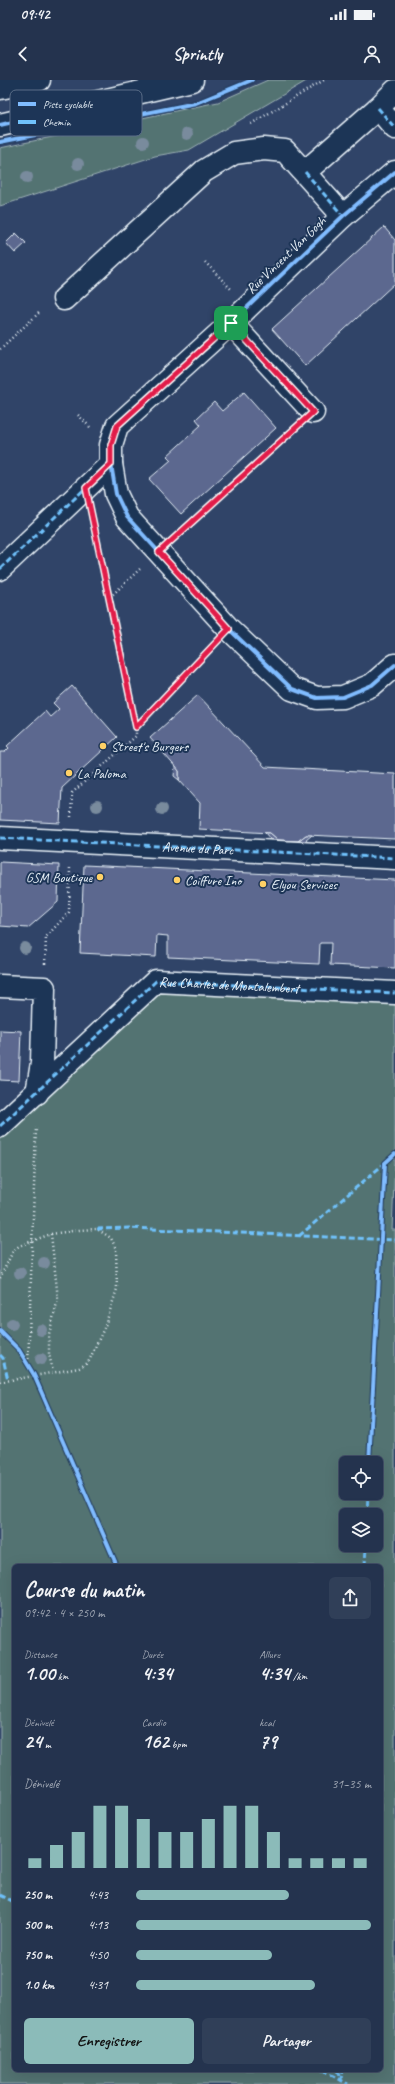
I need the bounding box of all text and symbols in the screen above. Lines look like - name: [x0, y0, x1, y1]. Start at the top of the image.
- text: 09:42: [20, 5, 50, 24]
- icon: back: [12, 43, 34, 65]
- text: Sprintly: [173, 43, 222, 65]
- icon: person: [361, 43, 383, 65]
- legend: [10, 90, 142, 136]
- text: Piste cyclable: [43, 97, 94, 111]
- text: Chemin: [43, 115, 72, 129]
- street label: Rue Vincent Van Gogh: [242, 212, 331, 297]
- pin: [214, 306, 248, 340]
- icon: arrive: [220, 312, 242, 334]
- place label: Street's Burgers: [111, 738, 189, 755]
- marker: Street's Burgers: [98, 741, 108, 751]
- place label: La Paloma: [77, 765, 127, 782]
- marker: La Paloma: [64, 768, 74, 778]
- street label: Avenue du Parc: [162, 838, 235, 858]
- place label: GSM Boutique: [26, 869, 93, 886]
- marker: GSM Boutique: [95, 872, 105, 882]
- place label: Coiffure Ino: [185, 872, 243, 889]
- marker: Coiffure Ino: [172, 875, 182, 885]
- place label: Elyou Services: [271, 876, 338, 893]
- marker: Elyou Services: [258, 879, 268, 889]
- street label: Rue Charles de Montalembert: [159, 973, 302, 997]
- map controls: [339, 1456, 383, 1552]
- button: locate: [339, 1456, 383, 1500]
- button: layers: [339, 1508, 383, 1552]
- text: Course du matin: [24, 1576, 144, 1604]
- button: share: [329, 1577, 371, 1619]
- text: 09:42 · 4 × 250 m: [24, 1605, 105, 1621]
- text: Distance: [24, 1647, 57, 1661]
- text: Durée: [142, 1647, 163, 1661]
- text: Allure: [259, 1647, 280, 1661]
- text: 1.00: [24, 1661, 55, 1686]
- text: 4:34: [142, 1661, 173, 1686]
- text: 4:34: [259, 1661, 290, 1686]
- text: km: [55, 1669, 68, 1683]
- text: /km: [290, 1669, 307, 1683]
- text: Dénivelé: [24, 1715, 54, 1729]
- text: Cardio: [142, 1715, 166, 1729]
- text: kcal: [259, 1715, 274, 1729]
- text: 24: [24, 1729, 42, 1754]
- text: 162: [142, 1729, 169, 1754]
- text: 79: [259, 1729, 277, 1754]
- text: m: [42, 1737, 51, 1751]
- text: bpm: [169, 1737, 187, 1751]
- text: Dénivelé: [24, 1776, 59, 1792]
- text: 31–35 m: [331, 1776, 371, 1792]
- text: 250 m: [24, 1887, 52, 1903]
- text: 4:43: [88, 1887, 108, 1903]
- text: 500 m: [24, 1917, 52, 1933]
- text: 4:13: [88, 1917, 108, 1933]
- text: 750 m: [24, 1947, 52, 1963]
- text: 4:50: [88, 1947, 108, 1963]
- text: 1.0 km: [24, 1977, 54, 1993]
- text: 4:31: [88, 1977, 108, 1993]
- button: Enregistrer: [24, 2018, 194, 2064]
- button: Partager: [202, 2018, 371, 2064]

